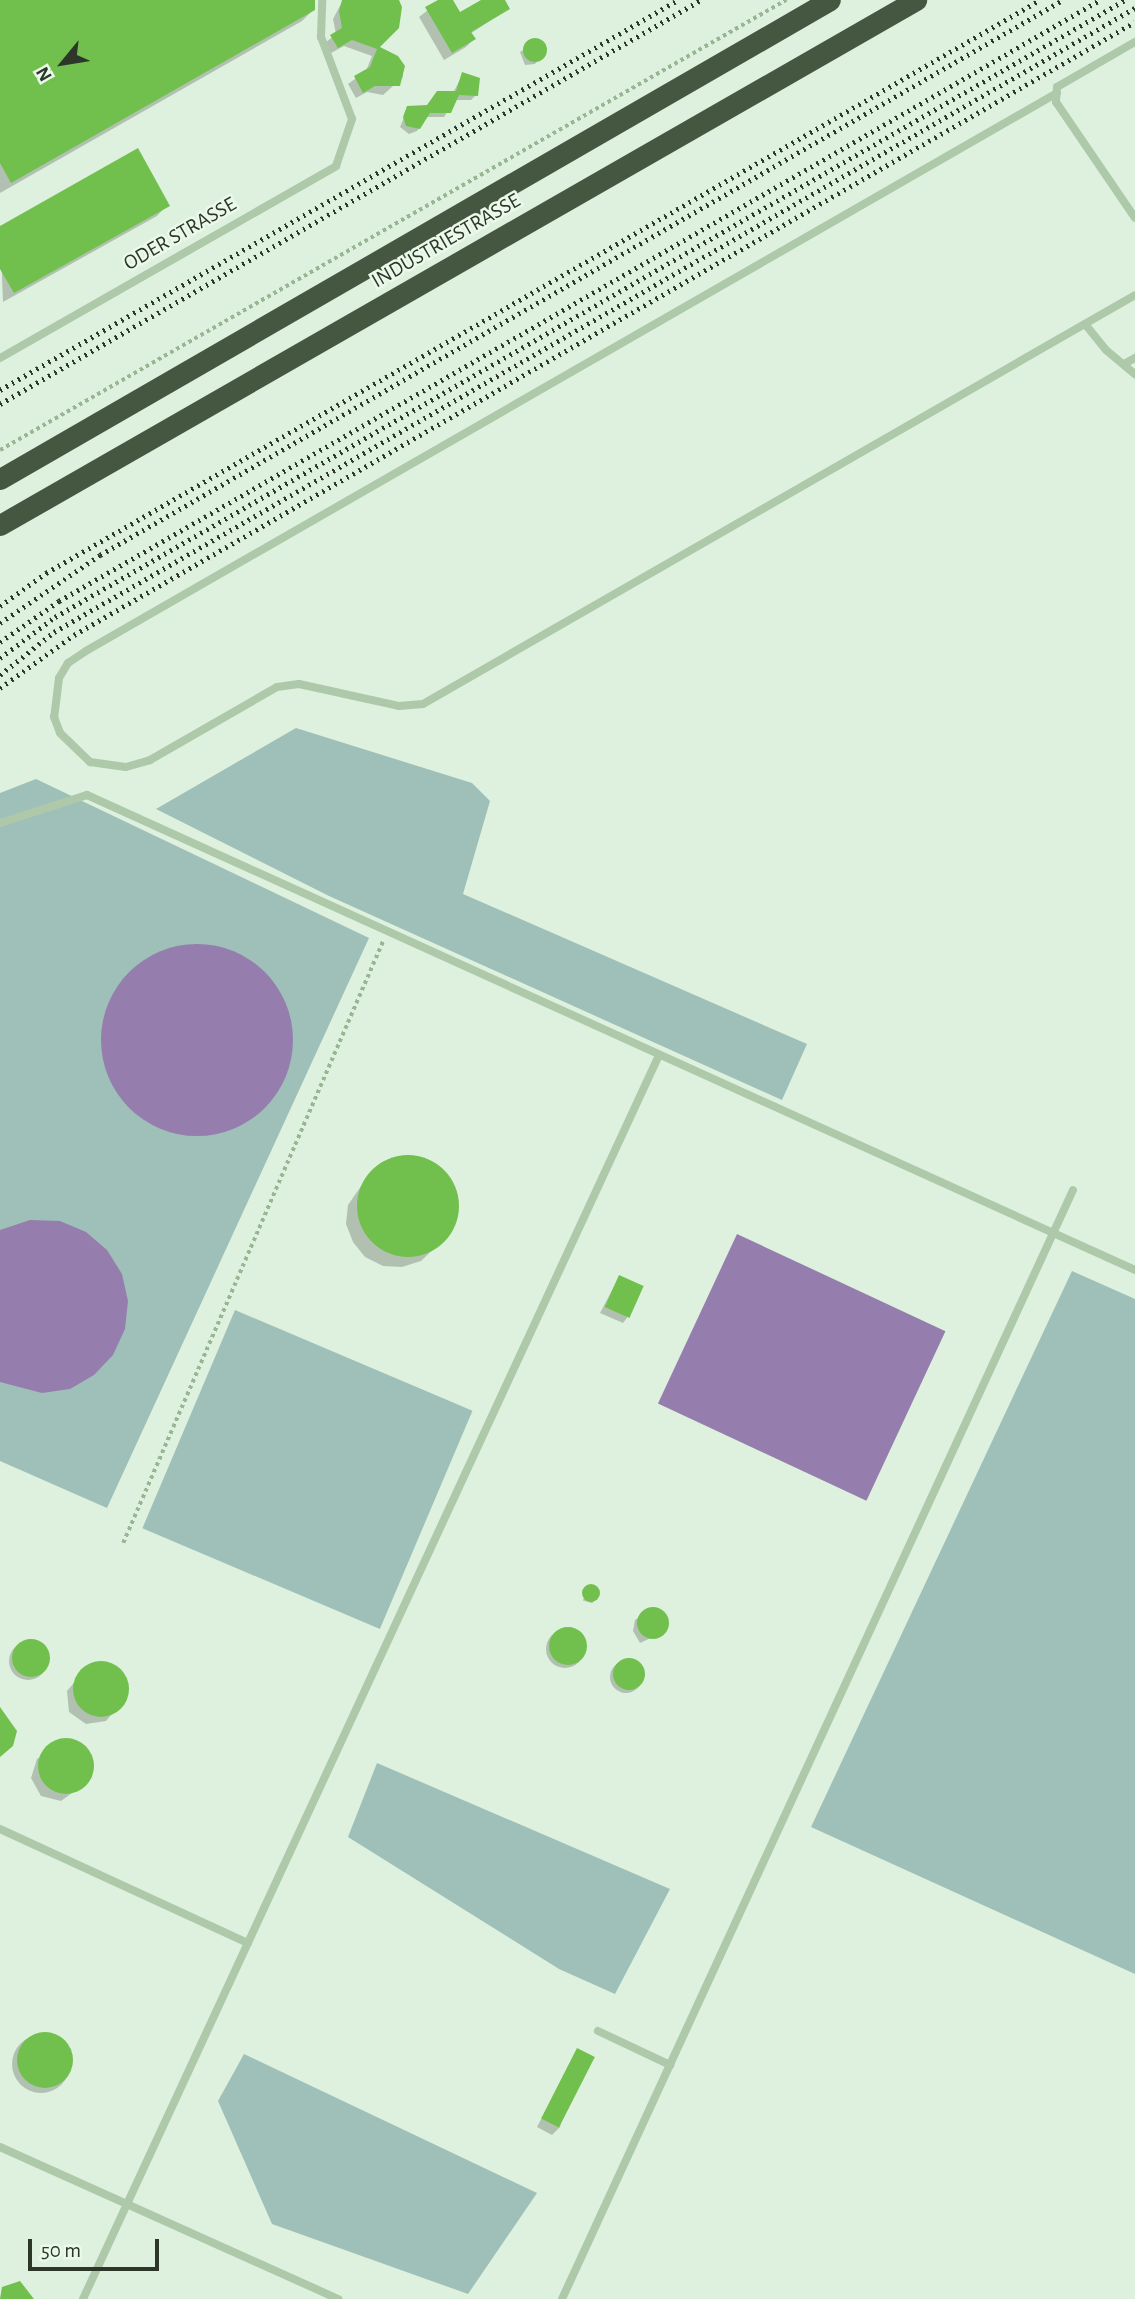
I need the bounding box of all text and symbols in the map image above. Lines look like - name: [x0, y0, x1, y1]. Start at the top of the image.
- north arrow: [28, 28, 98, 98]
- text: N: [33, 63, 56, 84]
- street label: INDUSTRIESTRASSE: [367, 188, 525, 294]
- street label: ODER STRASSE: [119, 192, 241, 276]
- scale bar: [32, 2226, 163, 2270]
- text: 50 m: [41, 2240, 81, 2261]

